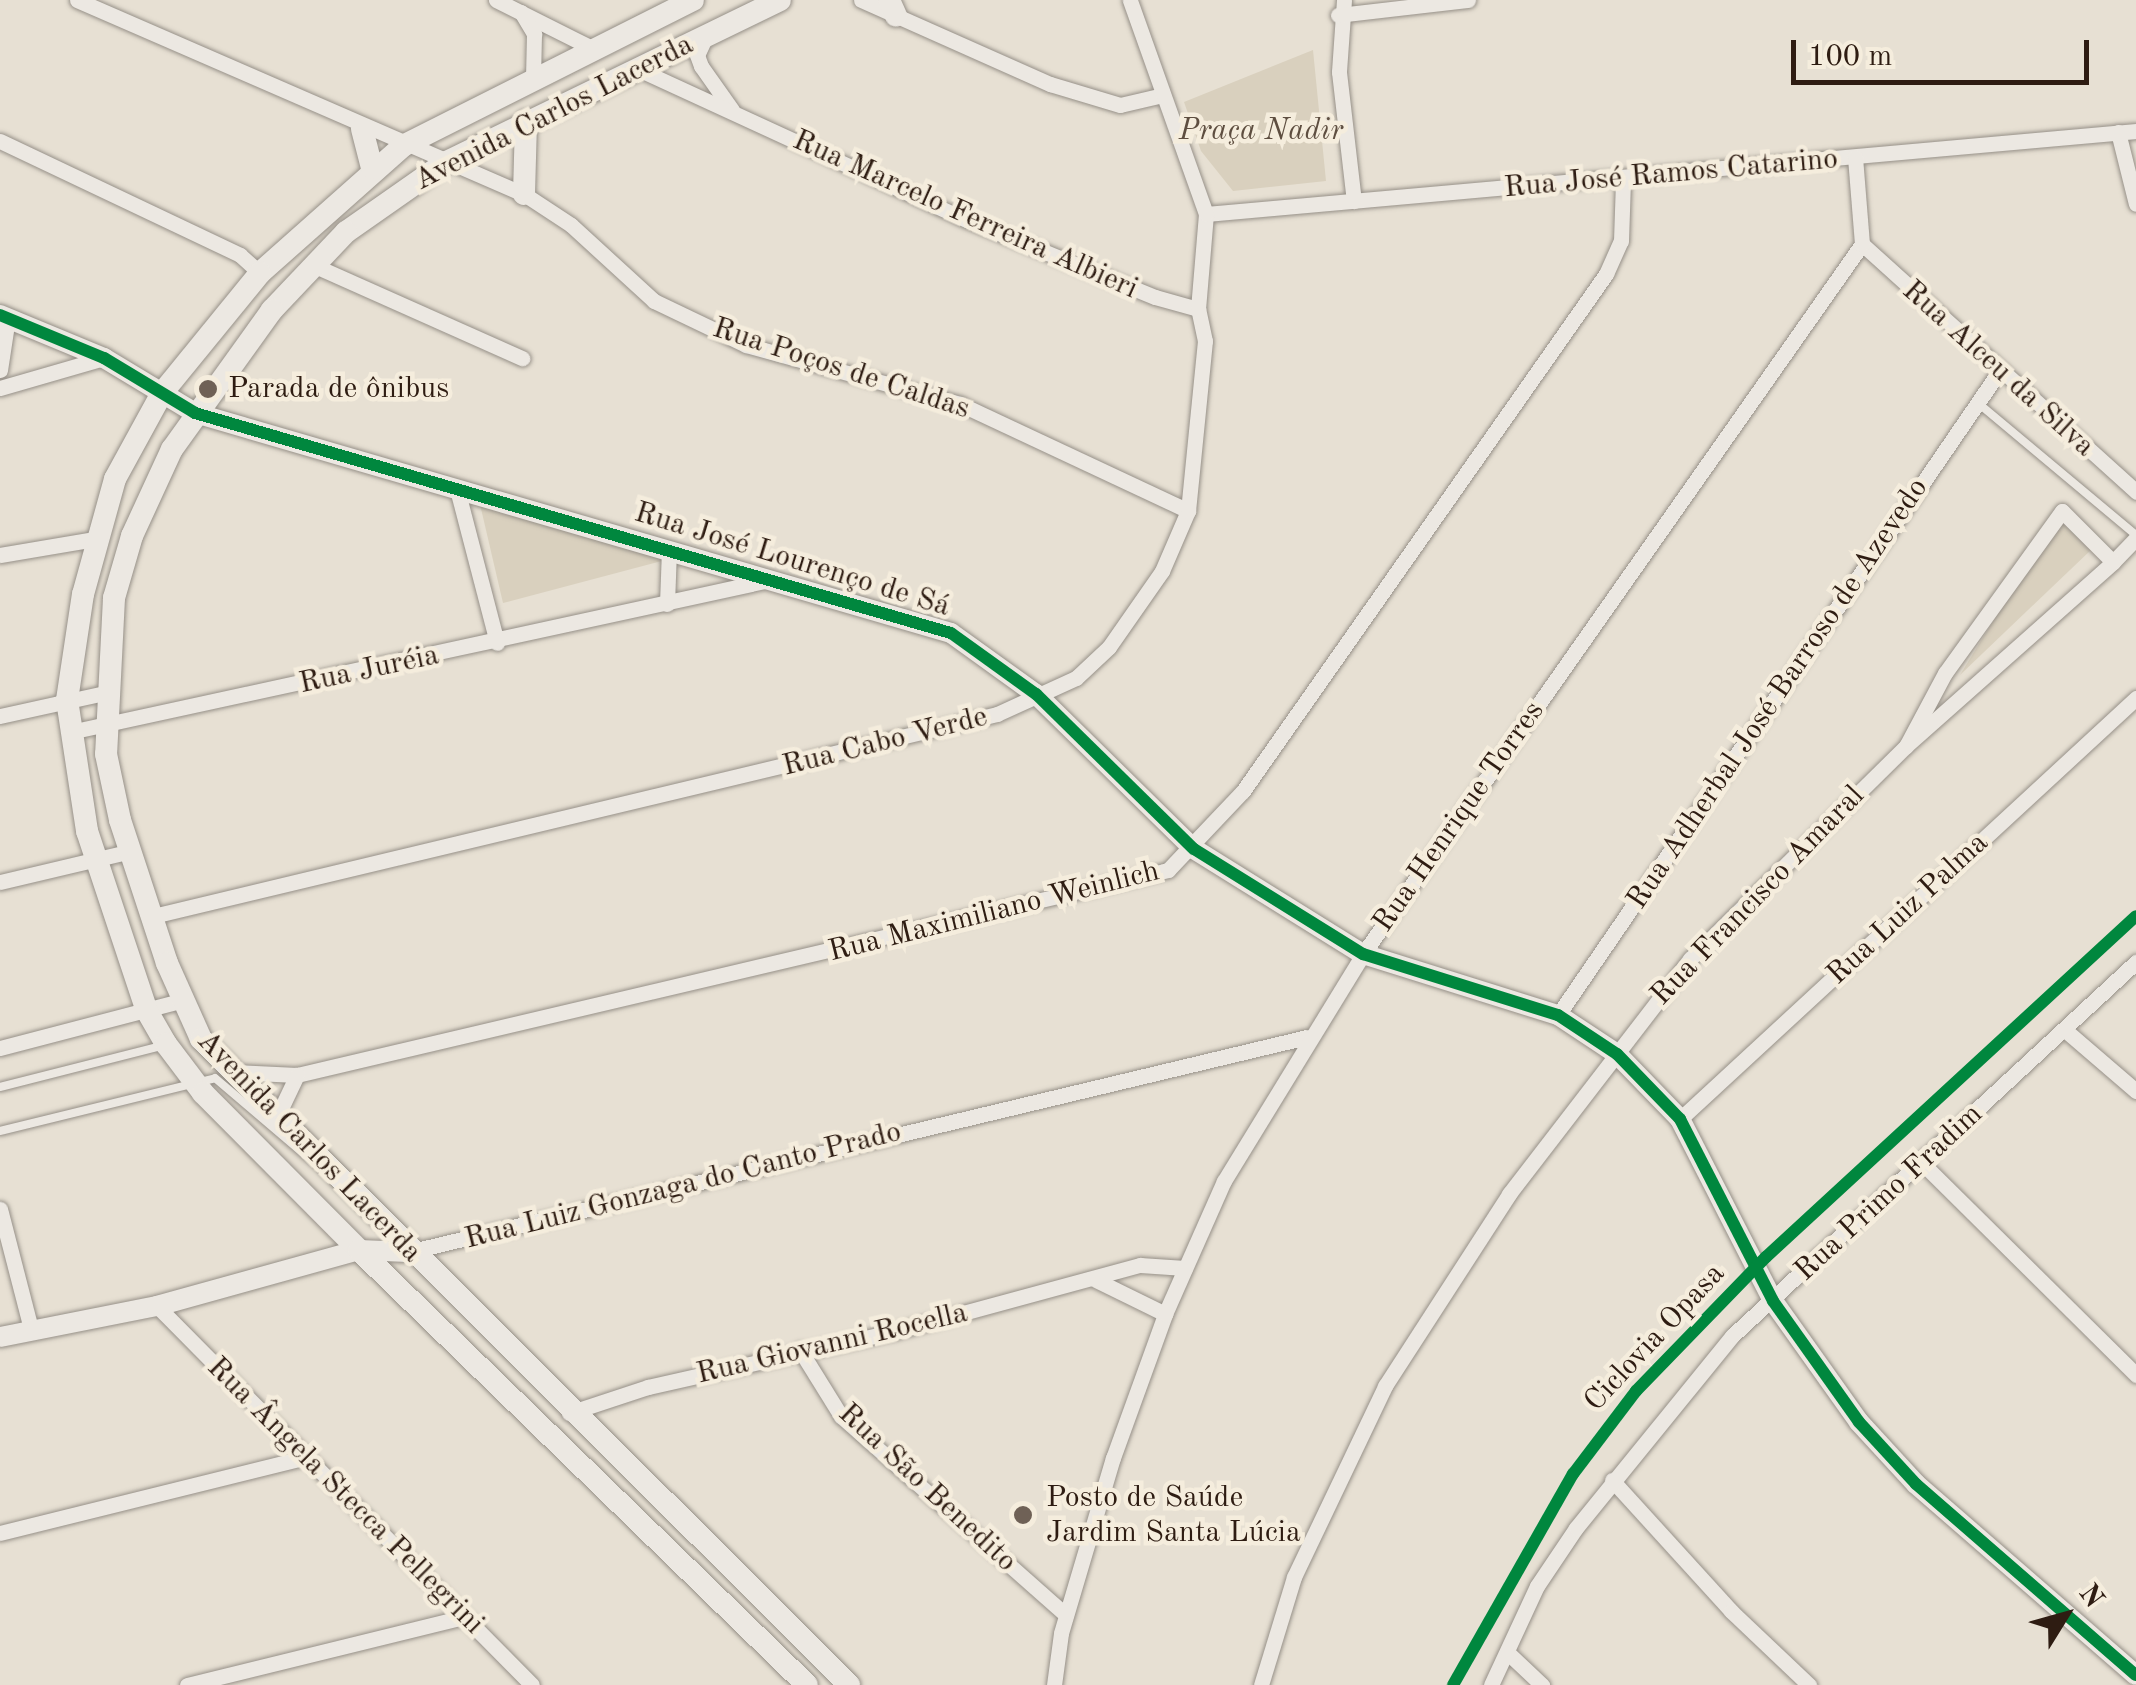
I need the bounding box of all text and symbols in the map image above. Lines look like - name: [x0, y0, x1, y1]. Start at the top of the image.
- scale bar: [1796, 20, 2094, 82]
- street label: Avenida Carlos Lacerda: [408, 27, 700, 199]
- text: 100 m: [1808, 42, 1892, 72]
- park label: Praça Nadir: [1179, 113, 1343, 149]
- street label: Rua Marcelo Ferreira Albieri: [787, 123, 1143, 307]
- street label: Rua José Ramos Catarino: [1502, 141, 1840, 207]
- street label: Rua Alceu da Silva: [1894, 273, 2102, 465]
- street label: Rua Poços de Caldas: [708, 310, 974, 428]
- place label: Parada de ônibus: [228, 371, 449, 407]
- marker: Parada de ônibus: [197, 378, 219, 400]
- street label: Rua Adherbal José Barroso de Azevedo: [1620, 471, 1936, 917]
- street label: Rua José Lourenço de Sá: [630, 495, 954, 625]
- street label: Rua Juréia: [296, 638, 442, 702]
- street label: Rua Henrique Torres: [1366, 695, 1552, 939]
- street label: Rua Cabo Verde: [779, 699, 991, 785]
- street label: Rua Francisco Amaral: [1644, 779, 1872, 1013]
- street label: Rua Luiz Palma: [1820, 825, 1996, 993]
- street label: Rua Maximiliano Weinlich: [825, 853, 1163, 971]
- street label: Avenida Carlos Lacerda: [189, 1023, 429, 1271]
- street label: Rua Primo Fradim: [1788, 1097, 1990, 1289]
- street label: Rua Luiz Gonzaga do Canto Prado: [461, 1114, 905, 1258]
- street label: Ciclovia Opasa: [1577, 1256, 1733, 1420]
- street label: Rua Giovanni Rocella: [693, 1295, 971, 1393]
- street label: Rua Ângela Stecca Pellegrini: [199, 1350, 491, 1642]
- street label: Rua São Benedito: [830, 1396, 1024, 1580]
- place label: Posto de Saúde Jardim Santa Lúcia: [1046, 1480, 1301, 1550]
- marker: Posto de Saúde Jardim Santa Lúcia: [1010, 1502, 1036, 1528]
- north arrow: [2016, 1565, 2116, 1665]
- text: N: [2072, 1580, 2108, 1614]

